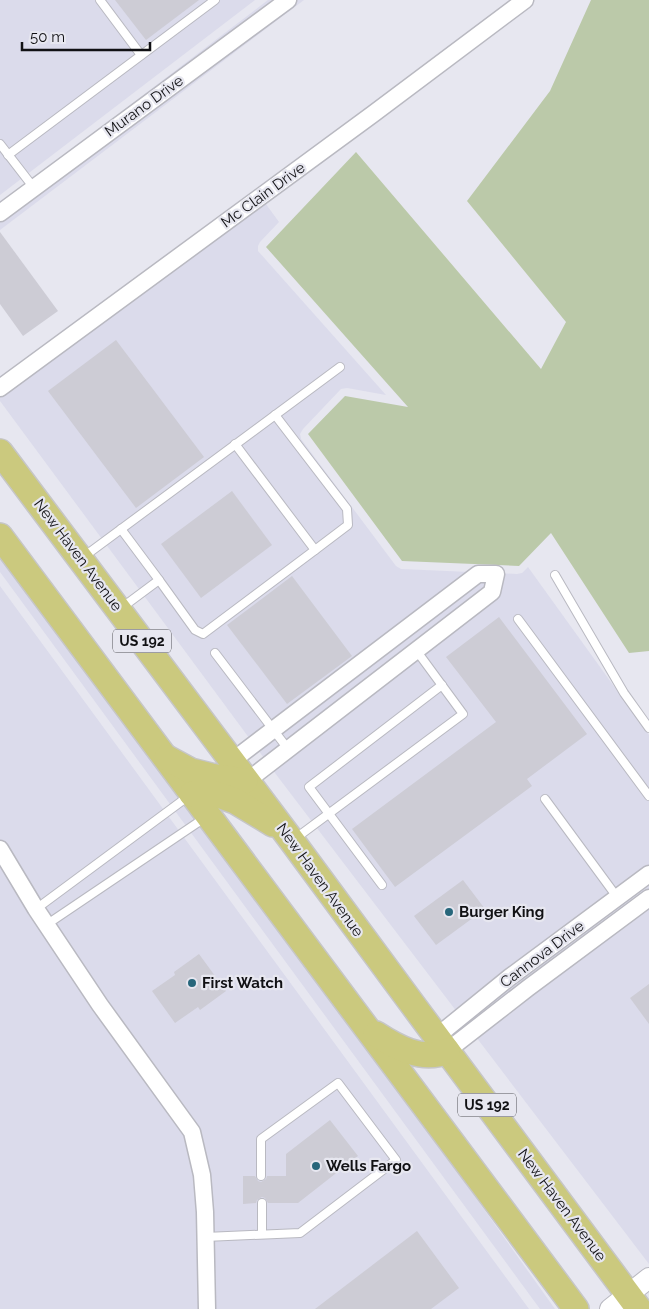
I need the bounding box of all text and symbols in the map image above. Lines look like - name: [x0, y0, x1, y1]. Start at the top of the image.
- scale bar: [22, 20, 150, 52]
- text: 50 m: [30, 28, 65, 46]
- street label: Murano Drive: [101, 71, 187, 141]
- street label: Mc Clain Drive: [218, 158, 309, 231]
- street label: New Haven Avenue: [30, 495, 126, 615]
- road number: US 192: [113, 630, 171, 652]
- street label: New Haven Avenue: [273, 820, 367, 940]
- place label: Burger King: [459, 903, 544, 921]
- marker: Burger King: [443, 906, 455, 918]
- street label: Cannova Drive: [497, 917, 588, 991]
- place label: First Watch: [202, 974, 283, 992]
- marker: First Watch: [186, 977, 198, 989]
- road number: US 192: [458, 1094, 516, 1116]
- street label: New Haven Avenue: [514, 1145, 610, 1265]
- place label: Wells Fargo: [326, 1157, 411, 1175]
- marker: Wells Fargo: [310, 1160, 322, 1172]

